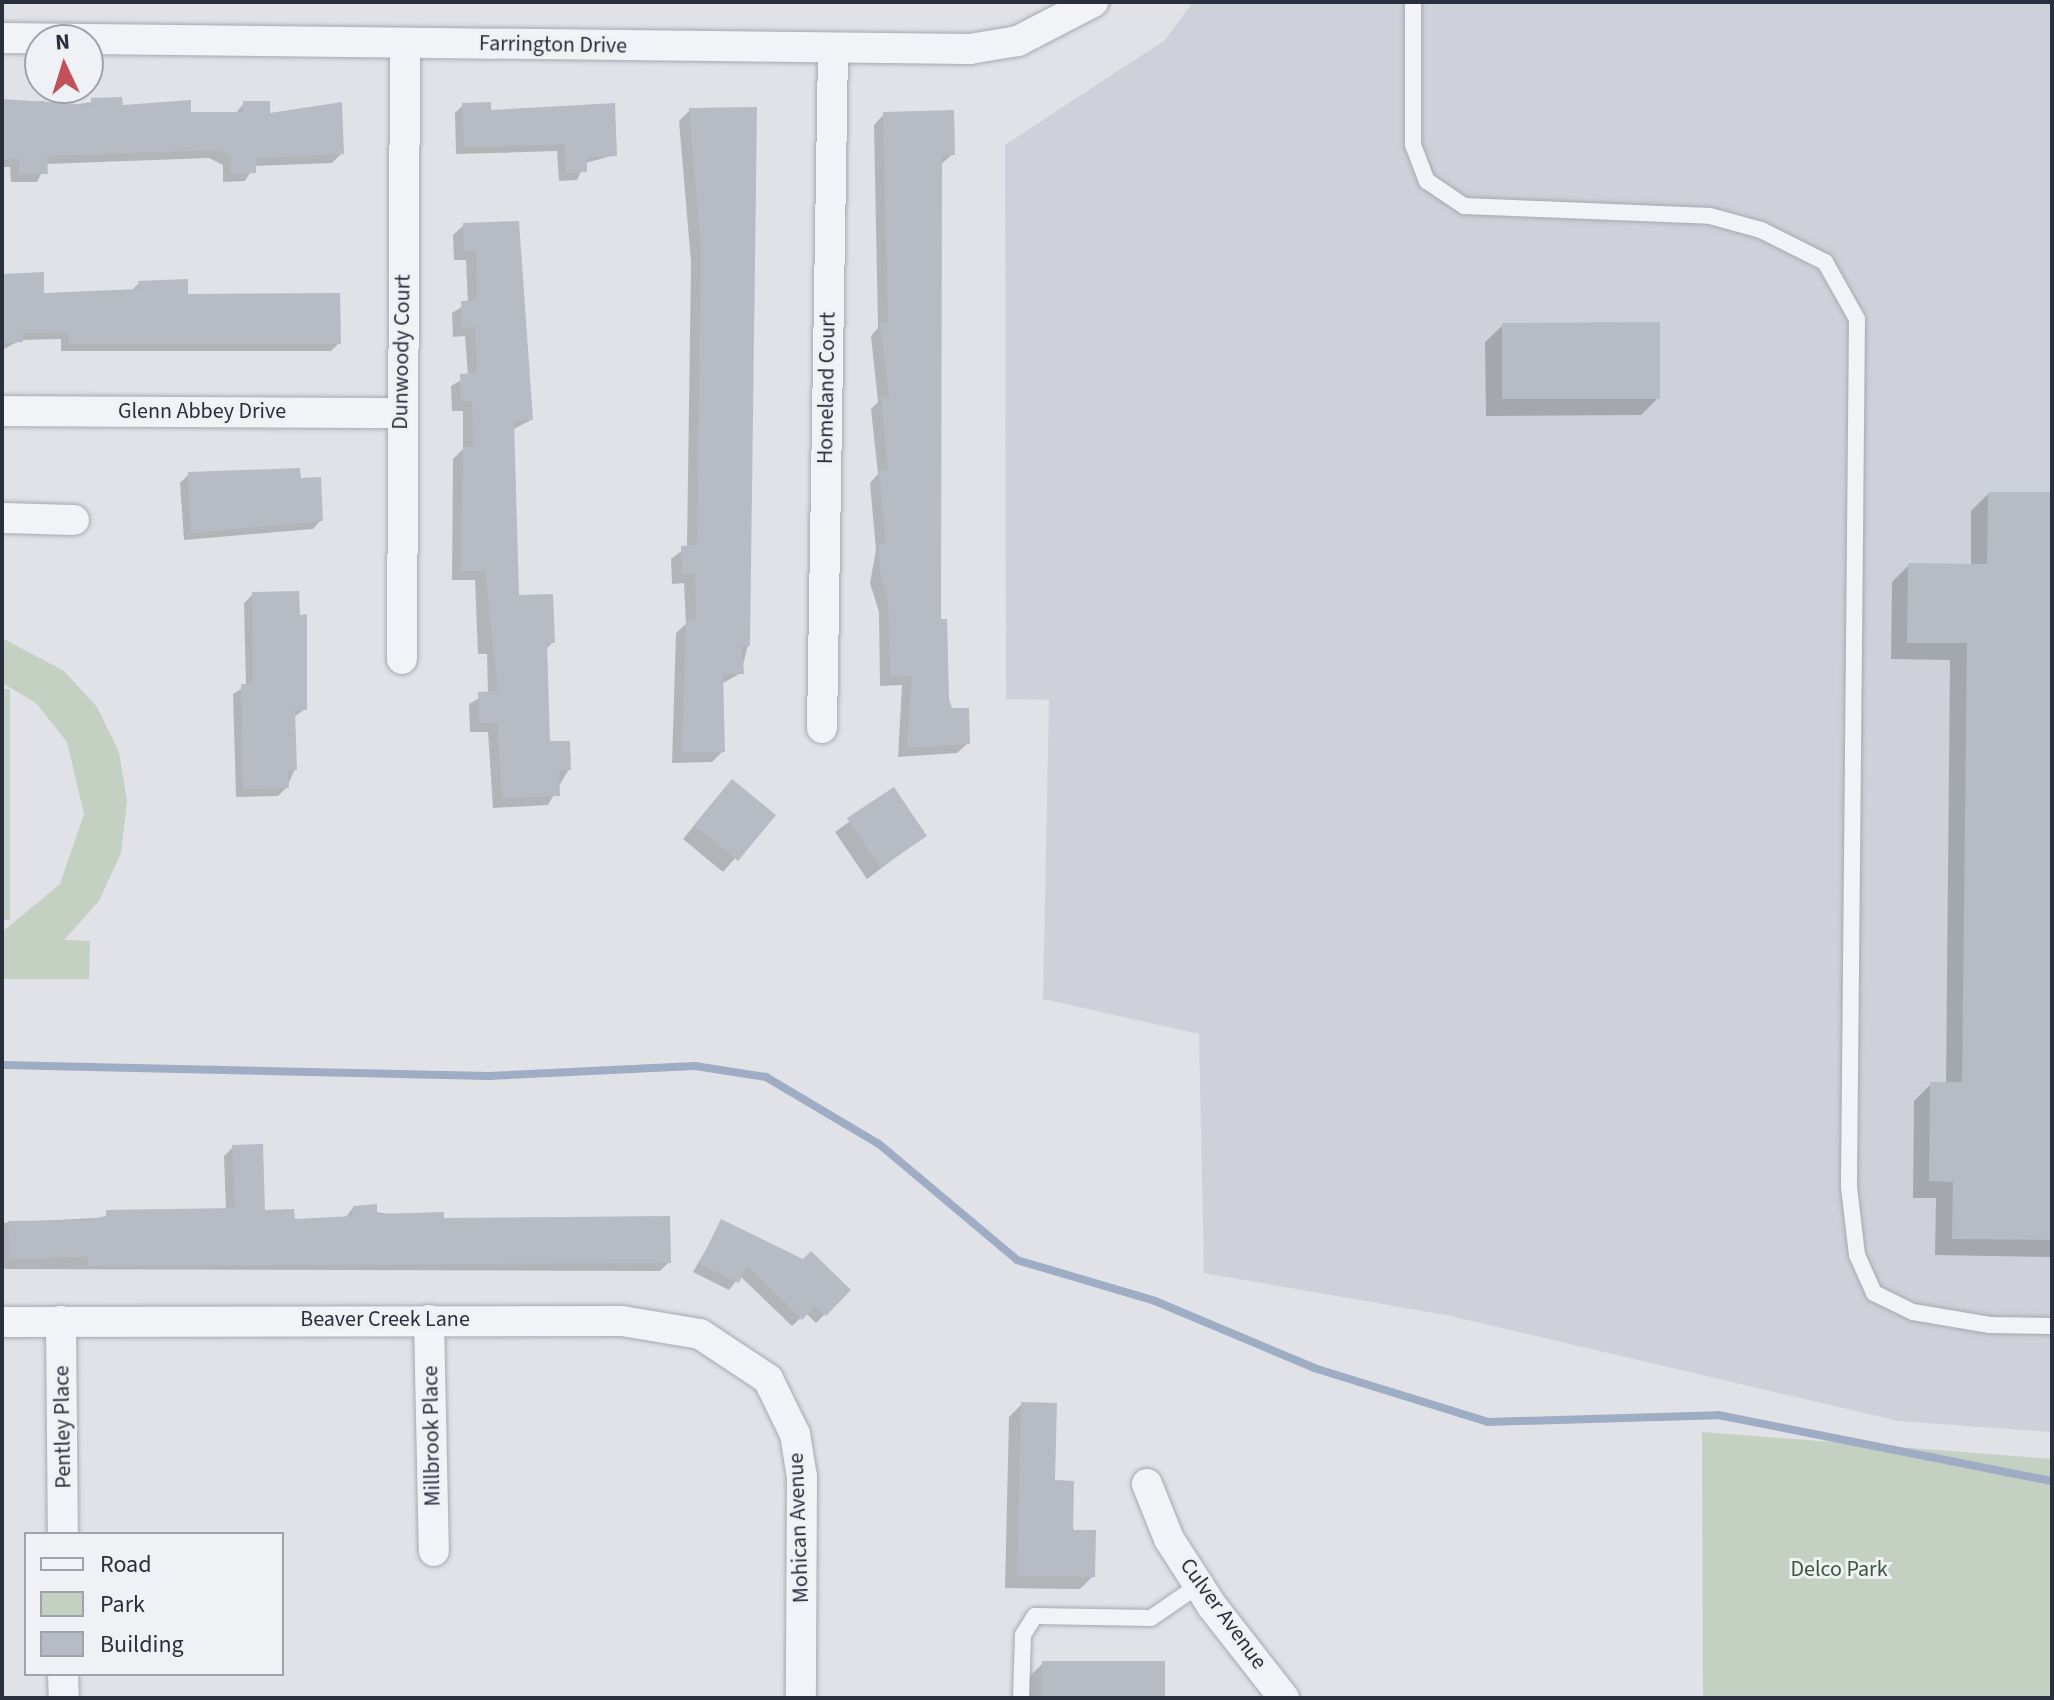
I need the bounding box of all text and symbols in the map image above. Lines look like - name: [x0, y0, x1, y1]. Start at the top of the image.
- north arrow: [24, 24, 104, 104]
- text: N: [54, 26, 71, 59]
- street label: Farrington Drive: [479, 31, 627, 59]
- street label: Dunwoody Court: [387, 274, 417, 430]
- street label: Homeland Court: [812, 312, 842, 464]
- street label: Glenn Abbey Drive: [118, 399, 286, 425]
- street label: Beaver Creek Lane: [300, 1307, 470, 1333]
- street label: Pentley Place: [49, 1365, 77, 1489]
- street label: Millbrook Place: [418, 1365, 446, 1507]
- street label: Mohican Avenue: [783, 1452, 815, 1604]
- legend: [24, 1532, 284, 1676]
- text: Road: [100, 1547, 152, 1582]
- street label: Culver Avenue: [1174, 1553, 1272, 1675]
- park label: Delco Park: [1790, 1557, 1888, 1583]
- text: Park: [100, 1587, 145, 1622]
- text: Building: [100, 1627, 184, 1662]

